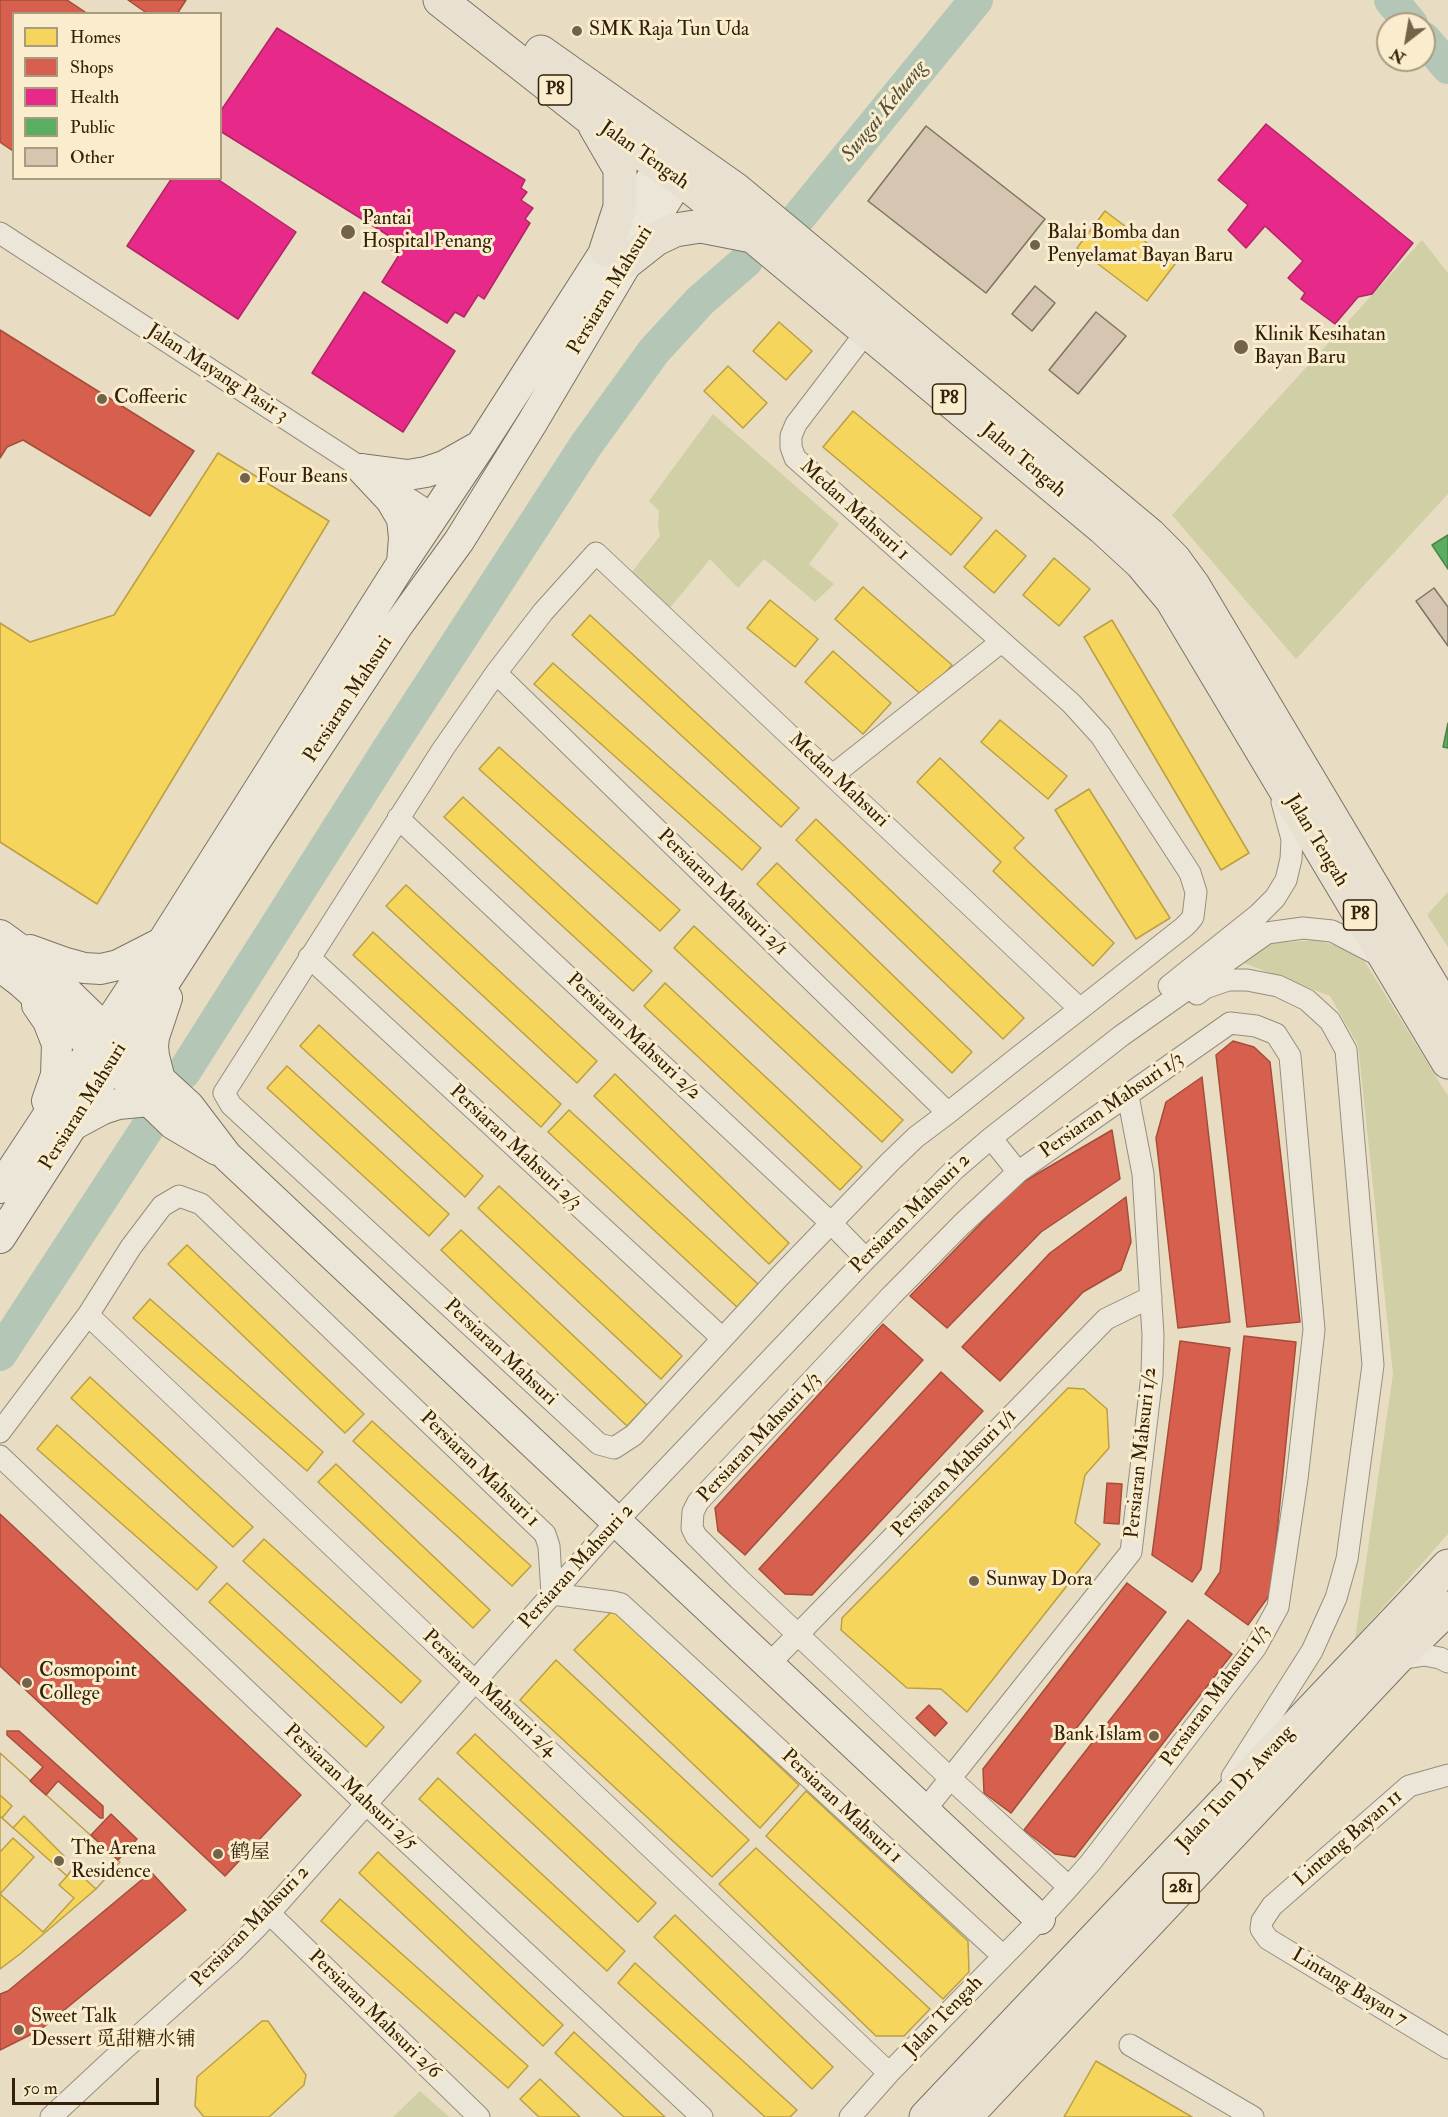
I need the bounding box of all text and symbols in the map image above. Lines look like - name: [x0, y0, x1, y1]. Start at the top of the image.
- legend: [12, 12, 222, 180]
- north arrow: [1376, 12, 1436, 72]
- place label: SMK Raja Tun Uda: [589, 19, 749, 43]
- marker: SMK Raja Tun Uda: [570, 24, 584, 38]
- text: Homes: [70, 26, 121, 49]
- text: N: [1386, 43, 1409, 68]
- text: Shops: [70, 56, 113, 79]
- water label: Sungai Keluang: [837, 56, 933, 168]
- road number: P8: [538, 75, 572, 105]
- text: Health: [70, 86, 119, 109]
- text: Public: [70, 116, 115, 139]
- street label: Jalan Tengah: [595, 117, 693, 195]
- text: Other: [70, 146, 114, 169]
- place label: Pantai Hospital Penang: [362, 208, 492, 255]
- street label: Persiaran Mahsuri: [563, 222, 659, 360]
- place label: Balai Bomba dan Penyelamat Bayan Baru: [1047, 222, 1233, 269]
- marker: Pantai Hospital Penang: [339, 223, 357, 241]
- marker: Balai Bomba dan Penyelamat Bayan Baru: [1028, 238, 1042, 252]
- street label: Jalan Mayang Pasir 3: [142, 319, 292, 429]
- place label: Klinik Kesihatan Bayan Baru: [1254, 324, 1386, 371]
- marker: Klinik Kesihatan Bayan Baru: [1232, 338, 1250, 356]
- road number: P8: [932, 384, 966, 414]
- place label: Coffeeric: [114, 387, 187, 411]
- marker: Coffeeric: [95, 392, 109, 406]
- street label: Jalan Tengah: [976, 419, 1070, 503]
- street label: Medan Mahsuri 1: [794, 456, 914, 566]
- place label: Four Beans: [257, 466, 348, 490]
- marker: Four Beans: [238, 471, 252, 485]
- street label: Persiaran Mahsuri: [299, 632, 399, 768]
- street label: Medan Mahsuri: [783, 729, 893, 833]
- street label: Jalan Tengah: [1279, 791, 1353, 891]
- street label: Persiaran Mahsuri 2/1: [652, 825, 792, 961]
- road number: P8: [1344, 900, 1376, 930]
- street label: Persiaran Mahsuri 2/2: [561, 968, 705, 1106]
- street label: Persiaran Mahsuri: [35, 1039, 133, 1175]
- street label: Persiaran Mahsuri 1/3: [1036, 1047, 1188, 1165]
- street label: Persiaran Mahsuri 2/3: [444, 1080, 586, 1216]
- street label: Persiaran Mahsuri 2: [846, 1149, 976, 1279]
- street label: Persiaran Mahsuri: [439, 1295, 561, 1411]
- street label: Persiaran Mahsuri 1/2: [1121, 1366, 1163, 1540]
- street label: Persiaran Mahsuri 1/3: [693, 1368, 827, 1508]
- street label: Persiaran Mahsuri 1/1: [888, 1405, 1022, 1543]
- street label: Persiaran Mahsuri 1: [414, 1407, 544, 1533]
- street label: Persiaran Mahsuri 2: [515, 1500, 639, 1634]
- place label: Sunway Dora: [986, 1569, 1092, 1593]
- marker: Sunway Dora: [967, 1574, 981, 1588]
- street label: Persiaran Mahsuri 1/3: [1156, 1620, 1276, 1772]
- street label: Persiaran Mahsuri 2/4: [417, 1625, 561, 1763]
- place label: Cosmopoint College: [39, 1660, 137, 1707]
- marker: Cosmopoint College: [20, 1676, 34, 1690]
- street label: Persiaran Mahsuri 2/5: [278, 1720, 422, 1856]
- street label: Jalan Tun Dr Awang: [1172, 1721, 1300, 1857]
- place label: Bank Islam: [1053, 1724, 1142, 1748]
- marker: Bank Islam: [1147, 1729, 1161, 1743]
- street label: Persiaran Mahsuri 1: [775, 1745, 907, 1869]
- street label: Lintang Bayan 11: [1290, 1785, 1408, 1893]
- place label: The Arena Residence: [71, 1838, 156, 1885]
- place label: 鹤屋: [230, 1842, 270, 1866]
- marker: 鹤屋: [211, 1847, 225, 1861]
- marker: The Arena Residence: [52, 1854, 66, 1868]
- street label: Persiaran Mahsuri 2: [187, 1861, 315, 1993]
- road number: 281: [1163, 1873, 1199, 1903]
- street label: Lintang Bayan 7: [1287, 1944, 1411, 2032]
- street label: Persiaran Mahsuri 2/6: [303, 1946, 445, 2084]
- street label: Jalan Tengah: [899, 1972, 989, 2062]
- place label: Sweet Talk Dessert 觅甜糖水铺: [31, 2006, 196, 2053]
- marker: Sweet Talk Dessert 觅甜糖水铺: [12, 2023, 26, 2037]
- scale bar: [15, 2066, 162, 2104]
- text: 50 m: [23, 2077, 58, 2100]

